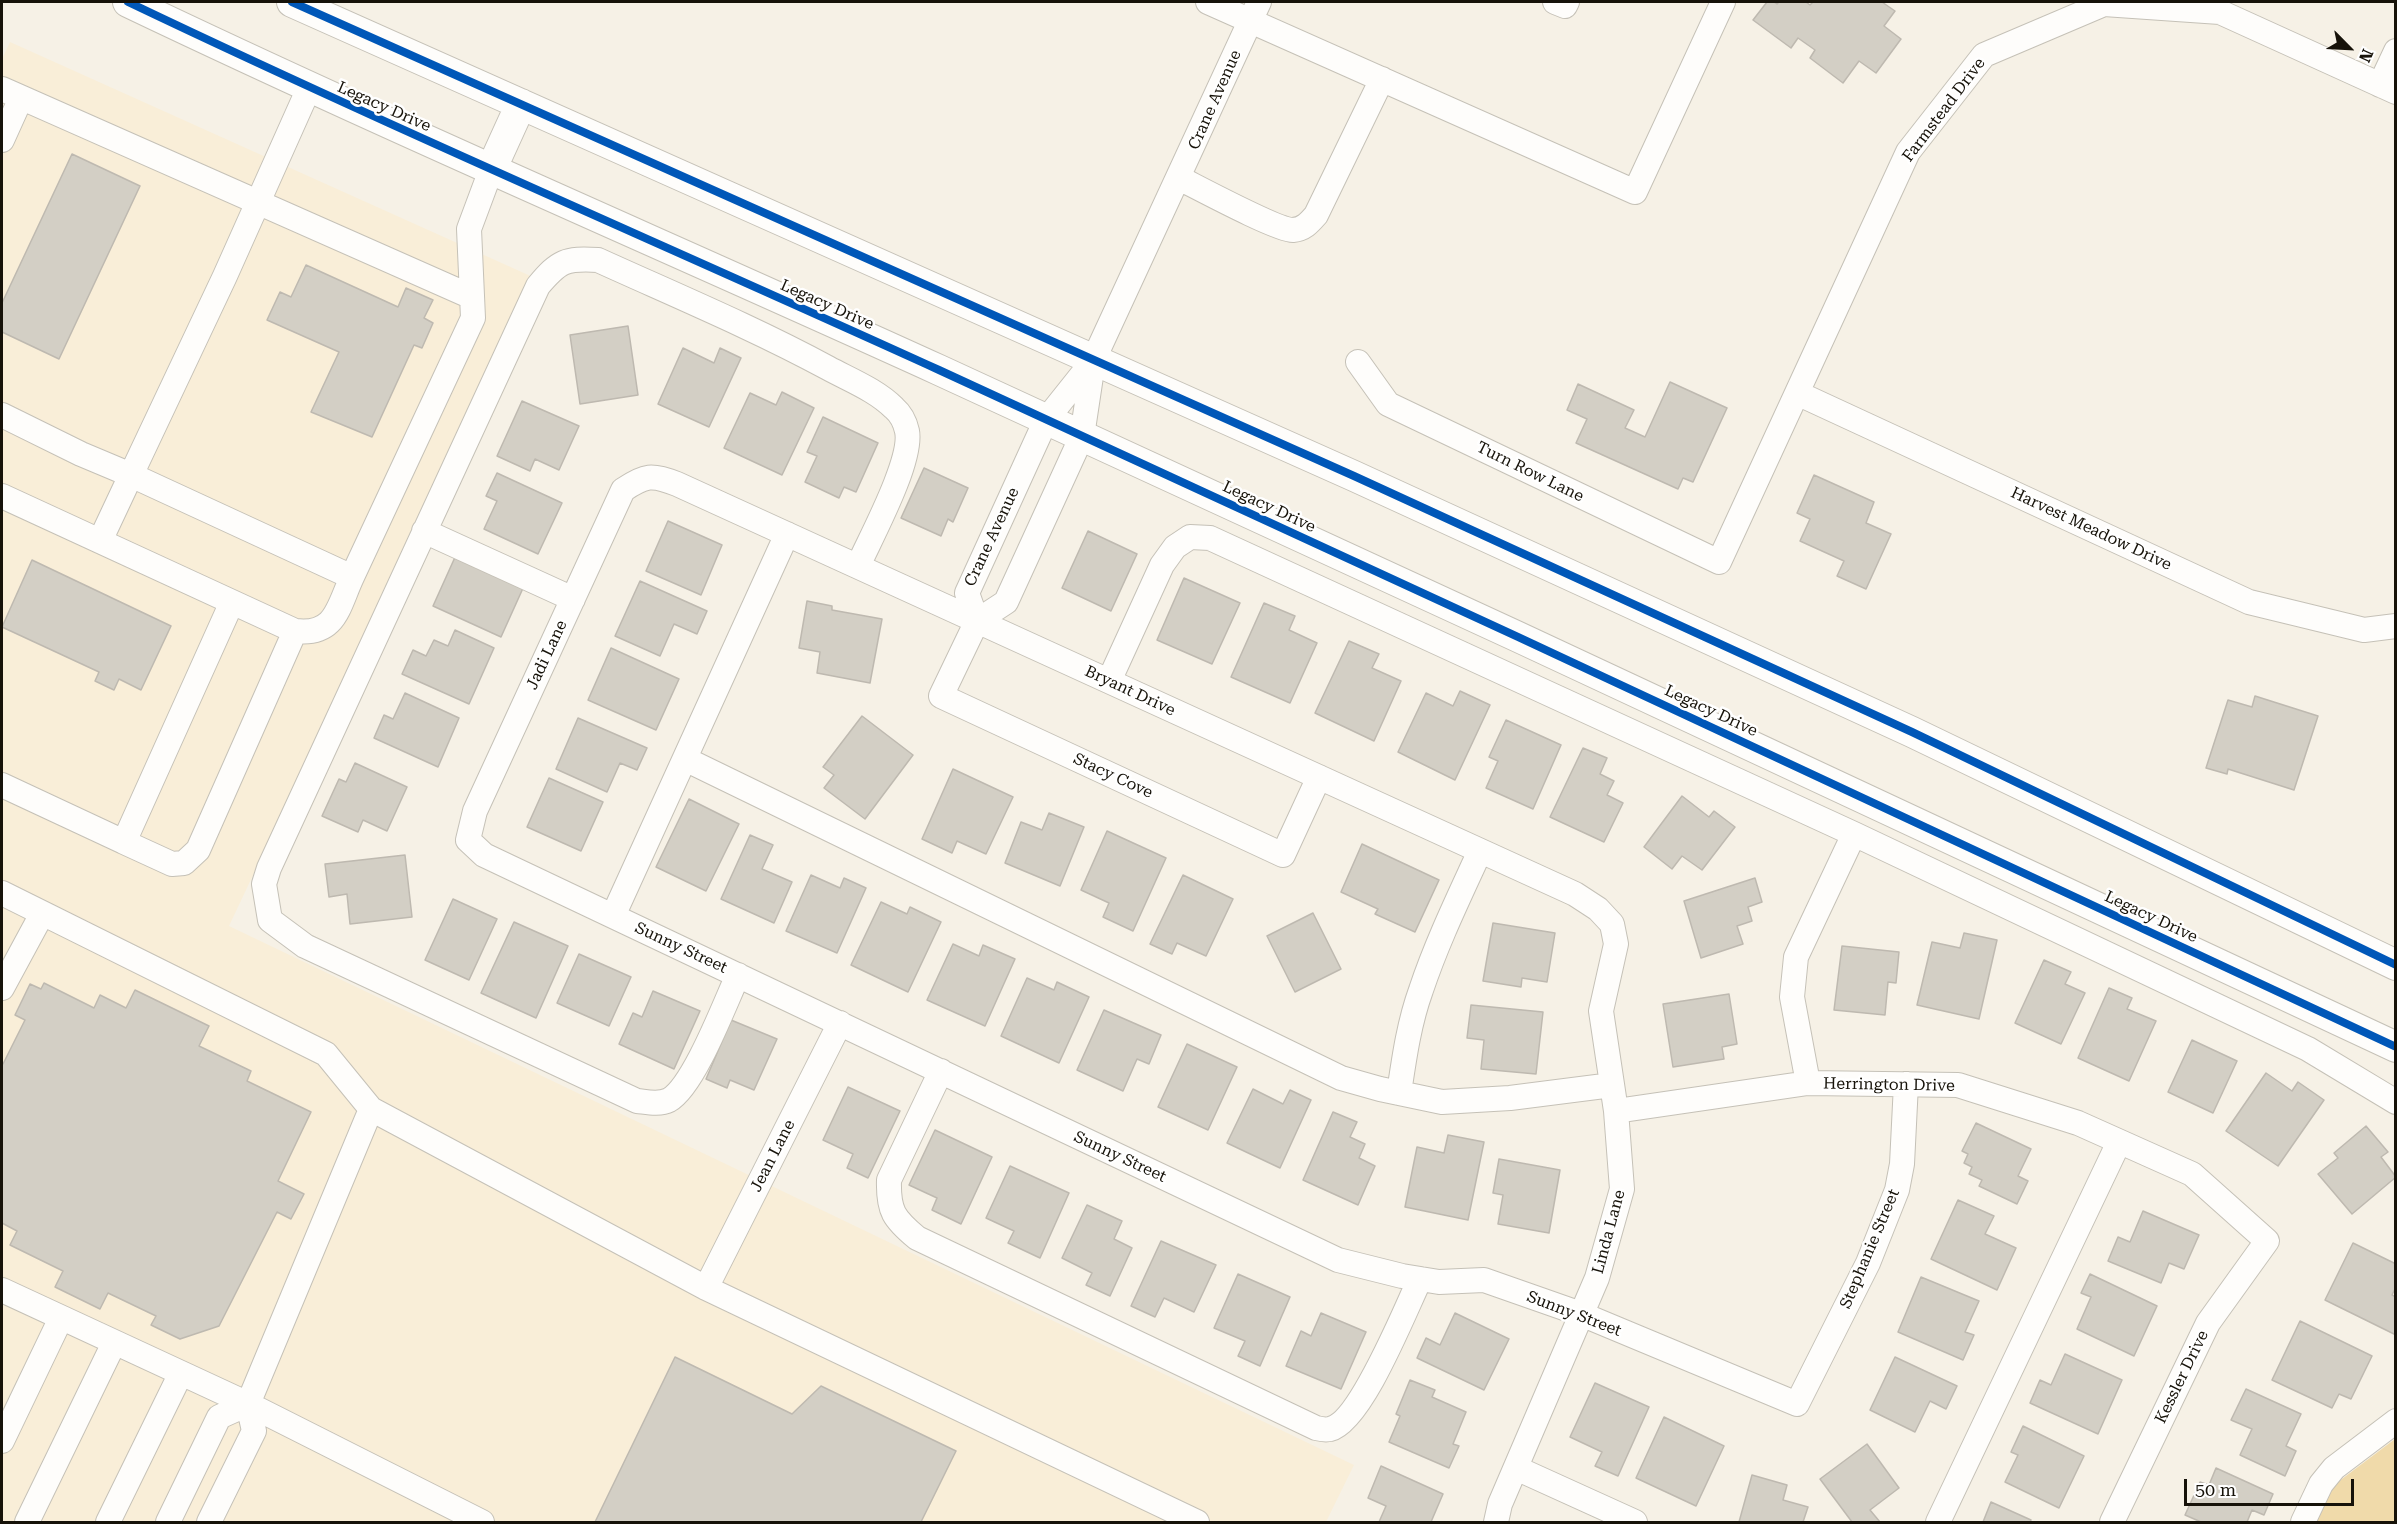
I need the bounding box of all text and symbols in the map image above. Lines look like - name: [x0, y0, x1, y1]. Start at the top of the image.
- north arrow: [2319, 18, 2379, 78]
- text: N: [2355, 46, 2377, 65]
- street label: Crane Avenue: [1184, 47, 1246, 153]
- street label: Farmstead Drive: [1899, 54, 1989, 166]
- street label: Legacy Drive: [334, 78, 434, 136]
- street label: Legacy Drive: [777, 276, 877, 334]
- street label: Turn Row Lane: [1473, 438, 1587, 506]
- street label: Legacy Drive: [1219, 477, 1319, 537]
- street label: Harvest Meadow Drive: [2008, 483, 2174, 575]
- street label: Crane Avenue: [961, 484, 1023, 590]
- street label: Jadi Lane: [523, 617, 571, 693]
- street label: Bryant Drive: [1082, 662, 1178, 720]
- street label: Legacy Drive: [1661, 681, 1761, 741]
- street label: Stacy Cove: [1070, 749, 1156, 803]
- street label: Legacy Drive: [2101, 887, 2201, 947]
- street label: Sunny Street: [632, 918, 730, 978]
- street label: Herrington Drive: [1823, 1074, 1955, 1096]
- street label: Jean Lane: [747, 1117, 799, 1195]
- street label: Sunny Street: [1071, 1127, 1169, 1187]
- street label: Stephanie Street: [1836, 1186, 1904, 1312]
- street label: Linda Lane: [1589, 1188, 1629, 1276]
- street label: Sunny Street: [1524, 1287, 1624, 1341]
- street label: Kessler Drive: [2151, 1327, 2213, 1427]
- scale bar: [2187, 1467, 2356, 1505]
- text: 50 m: [2195, 1479, 2236, 1500]

